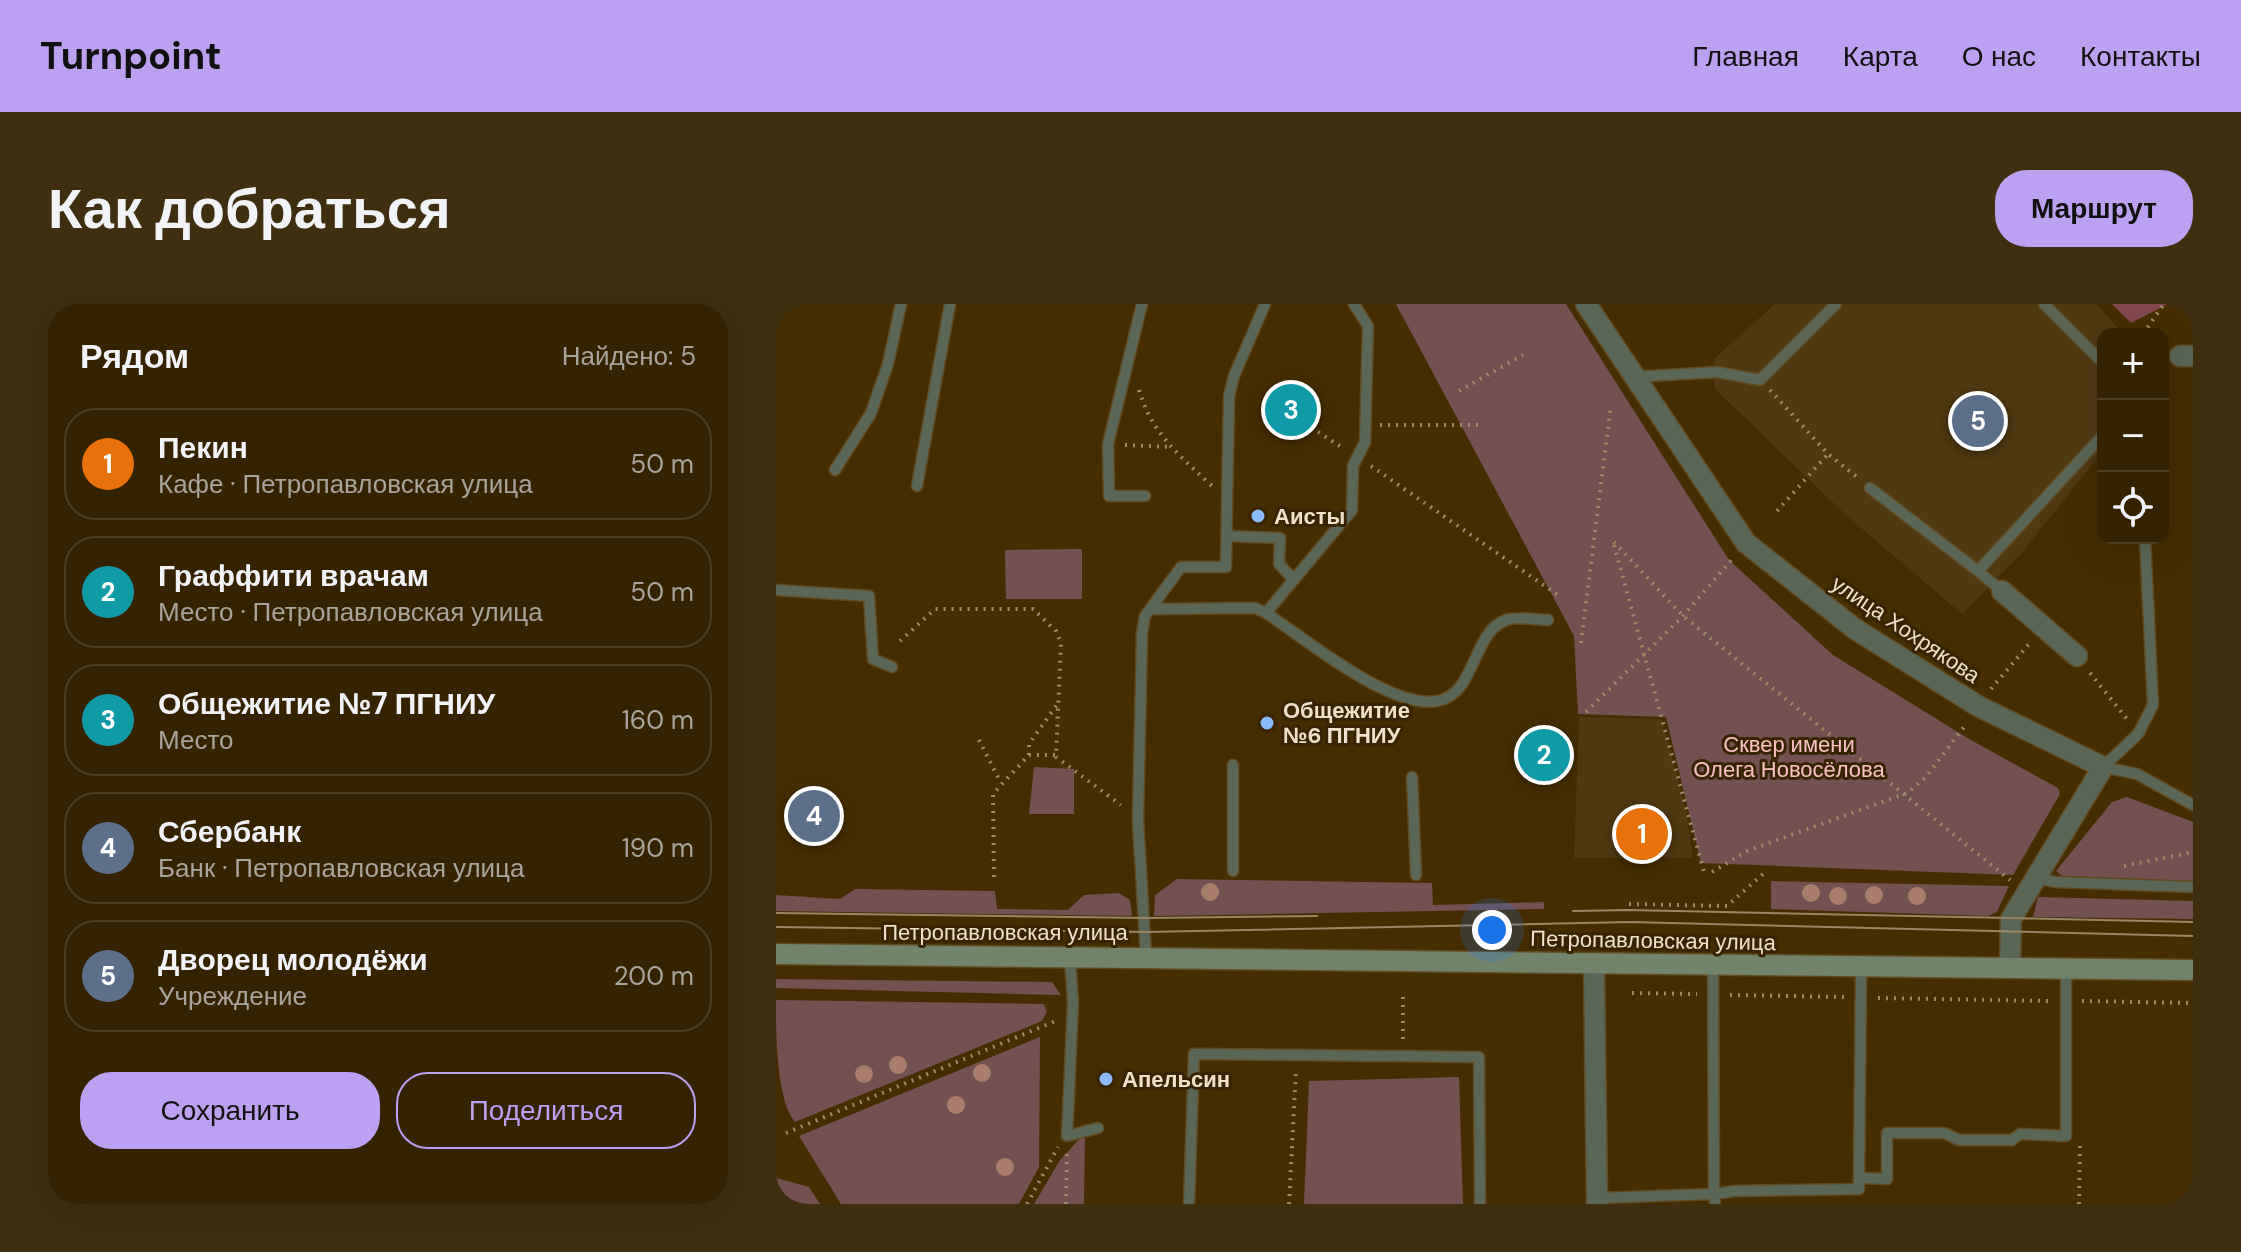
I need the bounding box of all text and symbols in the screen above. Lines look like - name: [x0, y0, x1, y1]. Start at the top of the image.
- text: Turnpoint: [40, 31, 222, 81]
- text: Главная: [1692, 38, 1799, 75]
- text: Карта: [1843, 38, 1918, 75]
- text: О нас: [1962, 38, 2036, 75]
- text: Контакты: [2080, 38, 2201, 75]
- button: Маршрут: [1995, 170, 2193, 247]
- text: Как добраться: [48, 172, 451, 245]
- map controls: [2097, 328, 2169, 544]
- button: +: [2097, 328, 2169, 400]
- text: Рядом: [80, 334, 189, 379]
- text: Найдено: 5: [562, 339, 696, 373]
- pin: 3: [1265, 380, 1317, 440]
- pin: 5: [1952, 391, 2004, 451]
- button: −: [2097, 400, 2169, 472]
- text: Пекин: [158, 428, 248, 467]
- text: 1: [103, 447, 113, 481]
- text: 50 m: [630, 447, 694, 481]
- text: Кафе · Петропавловская улица: [158, 467, 533, 501]
- button: locate: [2097, 472, 2169, 544]
- place label: Аисты: [1274, 502, 1345, 531]
- marker: Аисты: [1249, 507, 1267, 525]
- text: Граффити врачам: [158, 556, 429, 595]
- street label: улица Хохрякова: [1826, 569, 1986, 690]
- text: 2: [100, 575, 116, 609]
- text: 50 m: [630, 575, 694, 609]
- text: Место · Петропавловская улица: [158, 595, 543, 629]
- text: Общежитие №7 ПГНИУ: [158, 684, 495, 723]
- place label: Общежитие №6 ПГНИУ: [1283, 696, 1410, 750]
- text: 3: [100, 703, 116, 737]
- text: 160 m: [622, 703, 694, 737]
- marker: Общежитие №6 ПГНИУ: [1258, 714, 1276, 732]
- text: Место: [158, 723, 234, 757]
- pin: 2: [1518, 725, 1570, 785]
- park label: Сквер имени Олега Новосёлова: [1693, 730, 1886, 784]
- pin: 4: [788, 786, 840, 846]
- pin: 1: [1616, 804, 1668, 864]
- text: Сбербанк: [158, 812, 301, 851]
- text: 4: [100, 831, 116, 865]
- text: 190 m: [622, 831, 694, 865]
- text: Банк · Петропавловская улица: [158, 851, 524, 885]
- your location: [1472, 910, 1512, 950]
- street label: Петропавловская улица: [882, 918, 1129, 947]
- street label: Петропавловская улица: [1530, 924, 1777, 957]
- text: Дворец молодёжи: [158, 940, 428, 979]
- text: 5: [100, 959, 116, 993]
- text: 200 m: [614, 959, 694, 993]
- text: Учреждение: [158, 979, 307, 1013]
- place label: Апельсин: [1122, 1065, 1230, 1094]
- marker: Апельсин: [1097, 1070, 1115, 1088]
- button: Сохранить: [80, 1072, 380, 1149]
- button: Поделиться: [396, 1072, 696, 1149]

